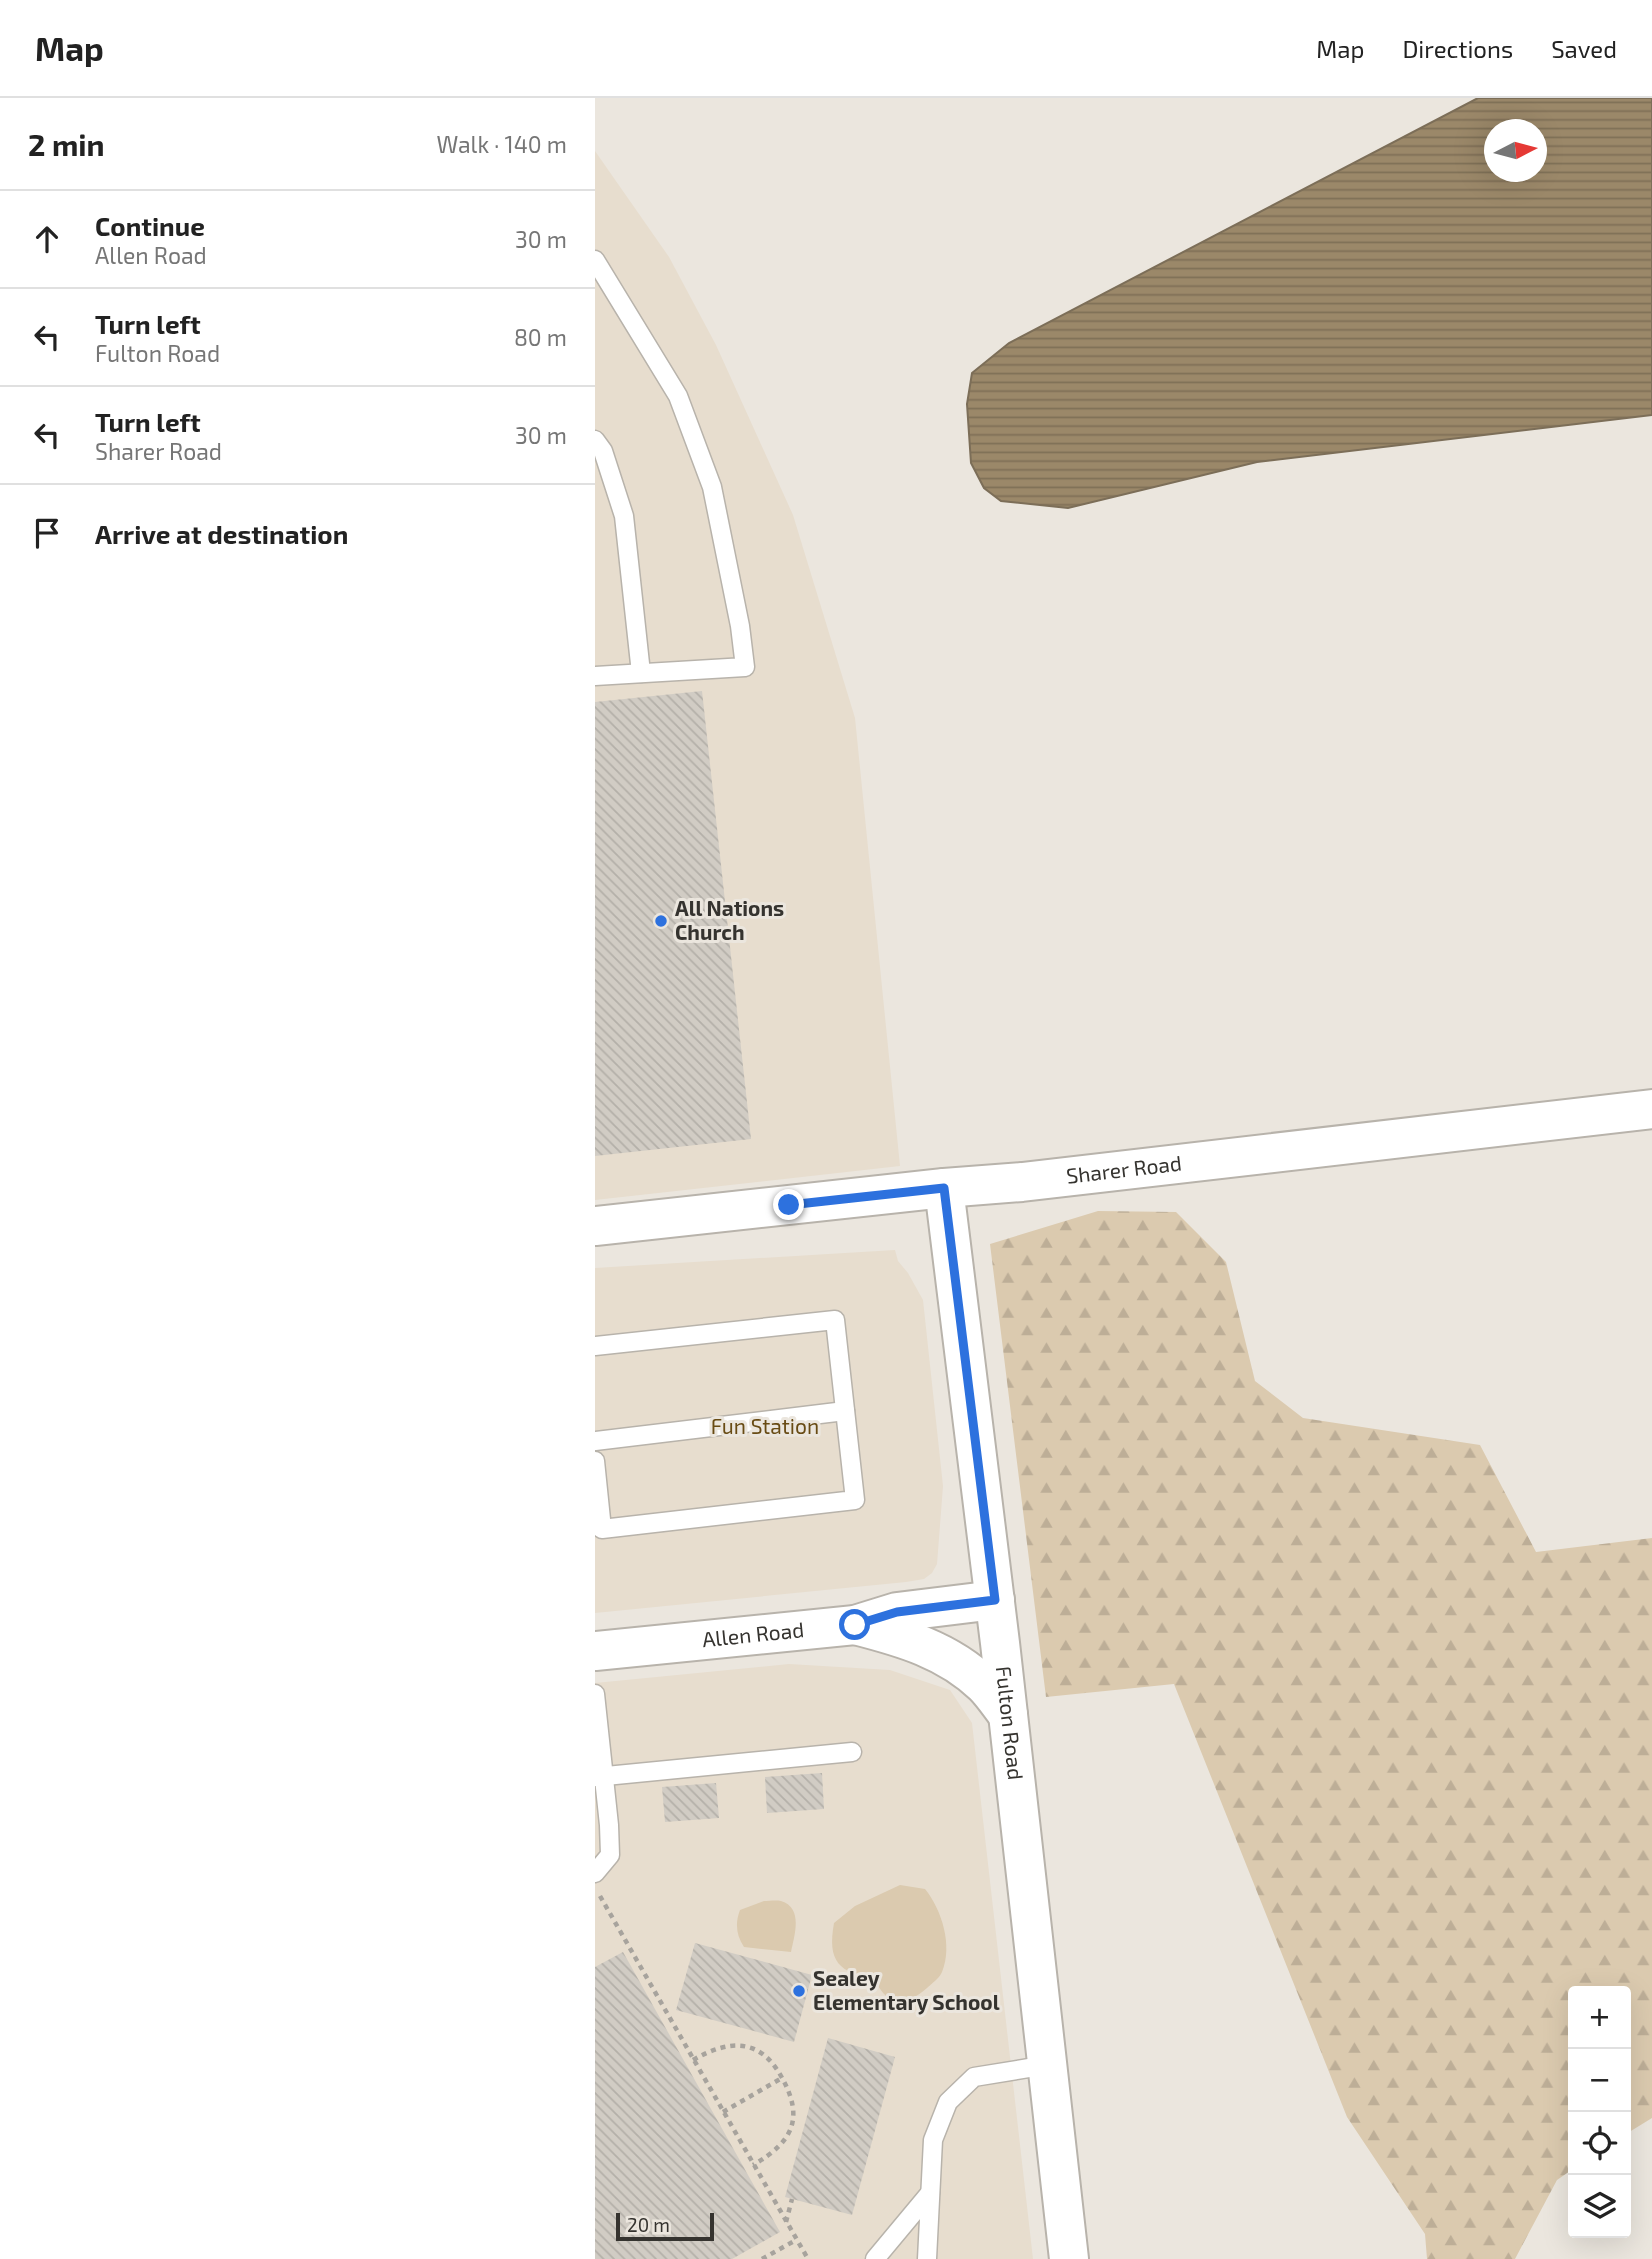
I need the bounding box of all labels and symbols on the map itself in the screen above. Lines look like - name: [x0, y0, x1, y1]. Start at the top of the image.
- north arrow: [1484, 119, 1547, 182]
- place label: All Nations Church: [675, 895, 784, 944]
- marker: All Nations Church: [653, 913, 669, 929]
- street label: Sharer Road: [1065, 1150, 1183, 1188]
- route end: [773, 1189, 804, 1220]
- park label: Fun Station: [711, 1413, 819, 1438]
- route start: [839, 1609, 870, 1640]
- street label: Allen Road: [701, 1616, 805, 1651]
- street label: Fulton Road: [992, 1665, 1029, 1781]
- place label: Sealey Elementary School: [813, 1965, 1000, 2015]
- marker: Sealey Elementary School: [791, 1983, 807, 1999]
- scale bar: [616, 2210, 714, 2242]

